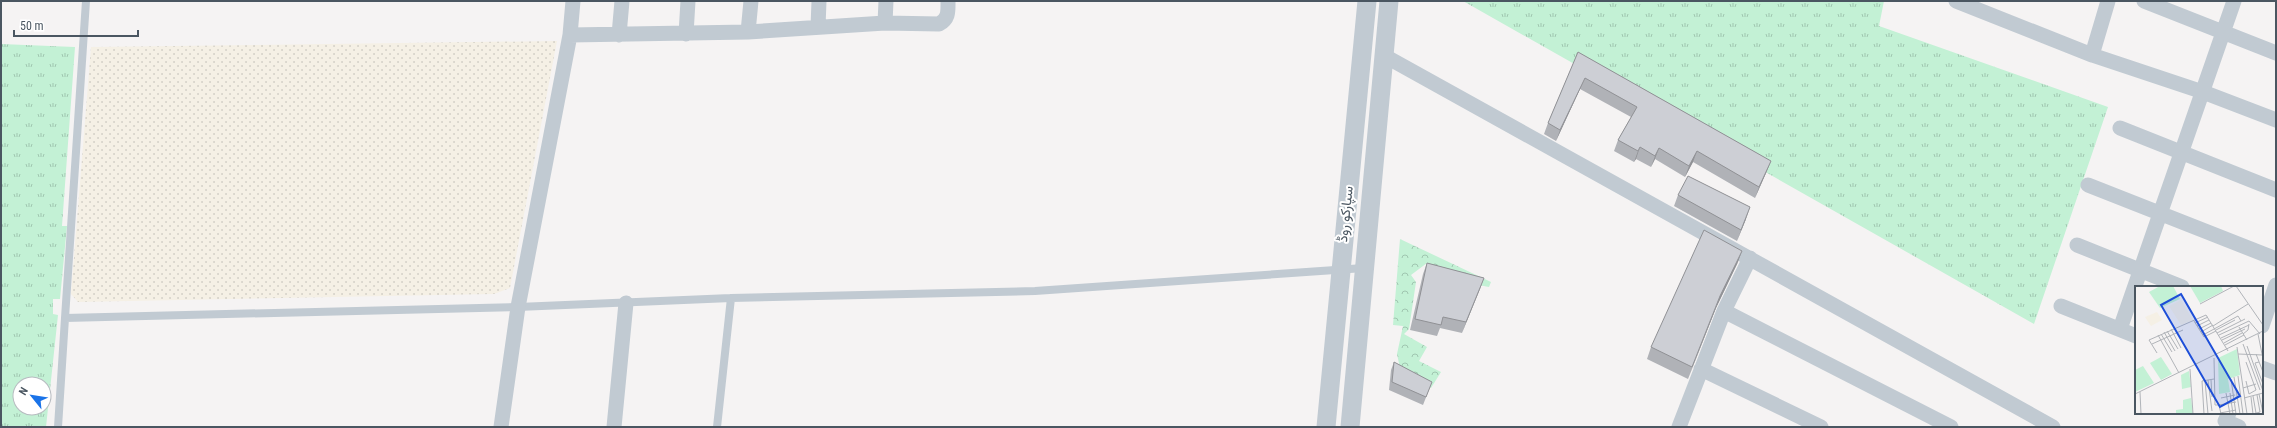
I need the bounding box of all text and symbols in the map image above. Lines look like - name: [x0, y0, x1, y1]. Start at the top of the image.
- scale bar: [14, 12, 138, 38]
- text: 50 m: [20, 19, 44, 33]
- street label: سپارکو روڈ: [1334, 185, 1358, 243]
- inset map: [2135, 286, 2263, 414]
- north arrow: [12, 376, 52, 416]
- text: N: [16, 385, 31, 397]

